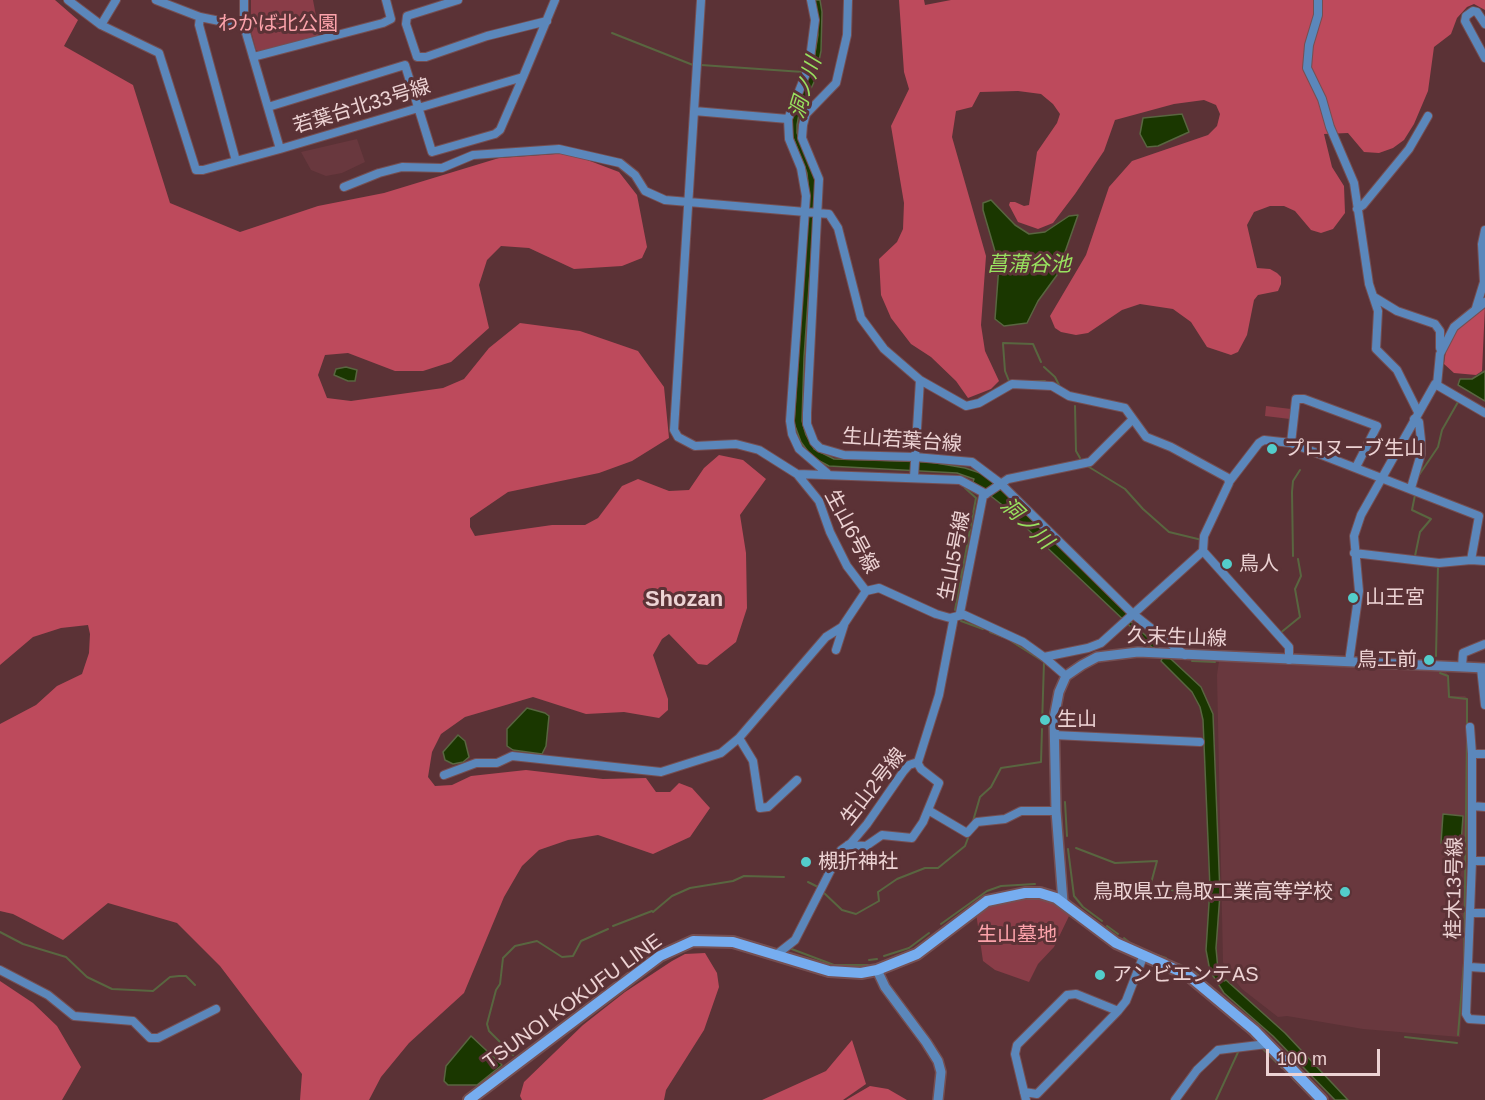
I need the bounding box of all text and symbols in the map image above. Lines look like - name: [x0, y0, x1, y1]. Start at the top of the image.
- park label: わかば北公園: [218, 12, 338, 36]
- water label: 洞ノ川: [785, 54, 827, 122]
- street label: 若葉台北33号線: [290, 75, 434, 139]
- water label: 菖蒲谷池: [987, 252, 1071, 278]
- street label: 生山若葉台線: [841, 425, 963, 457]
- place label: プロヌーブ生山: [1284, 437, 1424, 461]
- marker: プロヌーブ生山: [1265, 442, 1279, 456]
- street label: 生山6号線: [819, 486, 883, 578]
- water label: 洞ノ川: [995, 493, 1057, 555]
- street label: 生山5号線: [935, 509, 975, 603]
- place label: 鳥人: [1239, 552, 1279, 576]
- marker: 鳥人: [1220, 557, 1234, 571]
- place label: 山王宮: [1365, 586, 1425, 610]
- district label: Shozan: [645, 587, 723, 613]
- marker: 山王宮: [1346, 591, 1360, 605]
- street label: 久末生山線: [1127, 624, 1227, 652]
- place label: 鳥工前: [1357, 648, 1417, 672]
- marker: 鳥工前: [1422, 653, 1436, 667]
- place label: 生山: [1057, 708, 1097, 732]
- marker: 生山: [1038, 713, 1052, 727]
- street label: 生山2号線: [836, 744, 912, 830]
- street label: 桂木13号線: [1442, 837, 1468, 939]
- place label: 槻折神社: [818, 850, 898, 874]
- marker: 槻折神社: [799, 855, 813, 869]
- place label: 鳥取県立鳥取工業高等学校: [1093, 880, 1333, 904]
- marker: 鳥取県立鳥取工業高等学校: [1338, 885, 1352, 899]
- park label: 生山墓地: [977, 923, 1057, 947]
- street label: TSUNOI KOKUFU LINE: [479, 929, 667, 1075]
- place label: アンビエンテAS: [1112, 963, 1259, 987]
- marker: アンビエンテAS: [1093, 968, 1107, 982]
- scale bar: [1269, 1037, 1383, 1075]
- text: 100 m: [1277, 1049, 1327, 1069]

